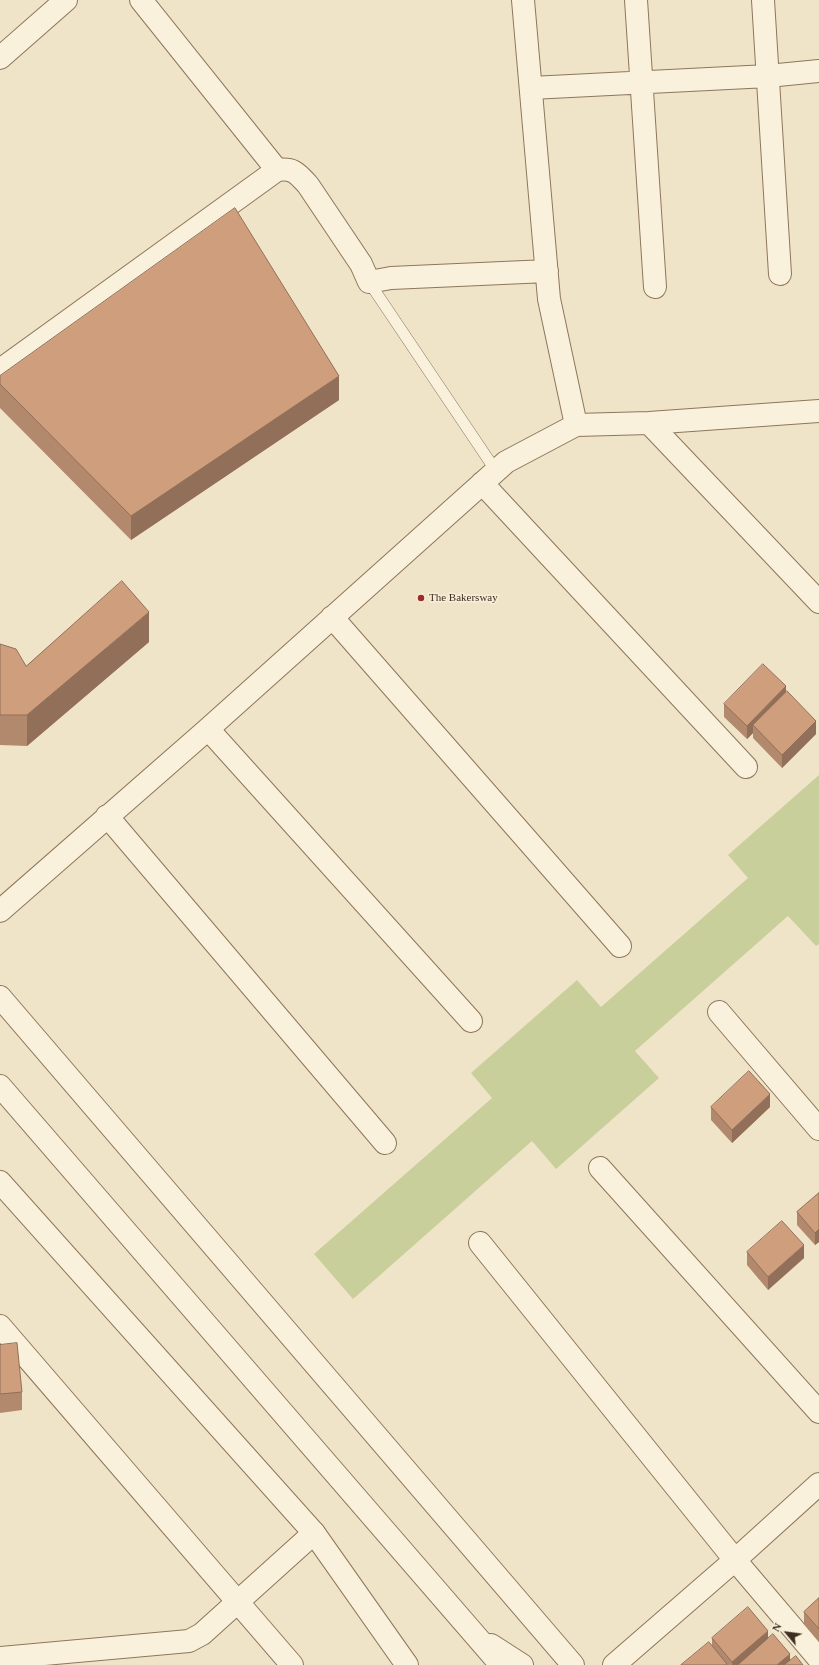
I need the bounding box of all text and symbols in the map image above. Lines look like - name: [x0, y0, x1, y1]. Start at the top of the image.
- place label: The Bakersway: [429, 591, 498, 605]
- marker: The Bakersway: [416, 593, 426, 603]
- north arrow: [767, 1613, 807, 1653]
- text: N: [769, 1621, 784, 1634]

